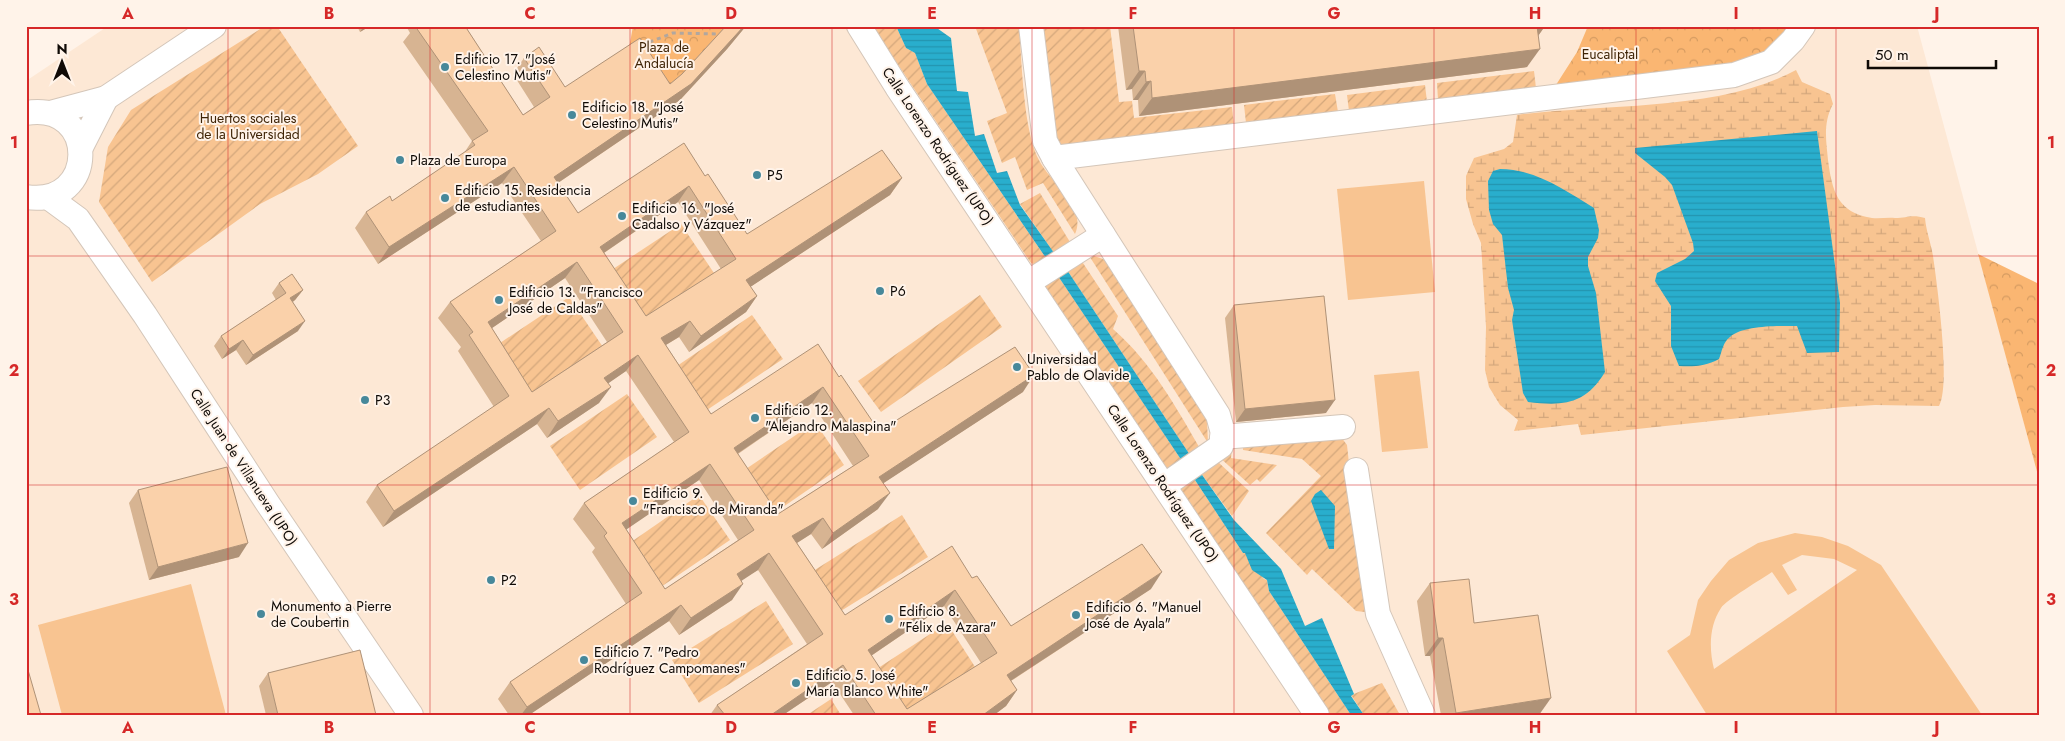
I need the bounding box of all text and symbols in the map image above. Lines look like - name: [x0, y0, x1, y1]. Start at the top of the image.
- text: A: [121, 2, 134, 25]
- text: B: [324, 2, 334, 25]
- text: C: [524, 2, 536, 25]
- text: D: [725, 2, 737, 25]
- text: E: [927, 2, 937, 25]
- text: F: [1129, 2, 1137, 25]
- text: G: [1327, 2, 1341, 25]
- text: H: [1529, 2, 1541, 25]
- text: I: [1733, 2, 1739, 25]
- text: J: [1931, 2, 1940, 25]
- park label: Plaza de Andalucía: [635, 37, 693, 73]
- north arrow: [38, 38, 88, 88]
- scale bar: [1868, 38, 1995, 70]
- text: N: [56, 39, 68, 59]
- park label: Eucaliptal: [1582, 44, 1638, 64]
- text: 50 m: [1875, 44, 1909, 66]
- place label: Edificio 17. "José Celestino Mutis": [455, 49, 555, 85]
- marker: Edificio 17. "José Celestino Mutis": [439, 61, 451, 73]
- street label: Calle Lorenzo Rodríguez (UPO): [878, 63, 998, 229]
- place label: Edificio 18. "José Celestino Mutis": [582, 97, 684, 133]
- park label: Huertos sociales de la Universidad: [196, 108, 300, 144]
- marker: Edificio 18. "José Celestino Mutis": [566, 109, 578, 121]
- text: 1: [10, 131, 18, 154]
- text: 1: [2047, 131, 2055, 154]
- place label: Plaza de Europa: [410, 150, 506, 170]
- marker: Plaza de Europa: [394, 154, 406, 166]
- place label: P5: [767, 165, 783, 185]
- marker: P5: [751, 169, 763, 181]
- place label: Edificio 15. Residencia de estudiantes: [455, 180, 591, 216]
- marker: Edificio 15. Residencia de estudiantes: [439, 192, 451, 204]
- place label: Edificio 16. "José Cadalso y Vázquez": [632, 198, 752, 234]
- marker: Edificio 16. "José Cadalso y Vázquez": [616, 210, 628, 222]
- place label: P6: [890, 281, 906, 301]
- place label: Edificio 13. "Francisco José de Caldas": [507, 282, 643, 318]
- marker: P6: [874, 285, 886, 297]
- marker: Edificio 13. "Francisco José de Caldas": [493, 294, 505, 306]
- place label: Universidad Pablo de Olavide: [1027, 349, 1129, 385]
- text: 2: [9, 359, 19, 382]
- text: 2: [2046, 359, 2056, 382]
- marker: Universidad Pablo de Olavide: [1011, 361, 1023, 373]
- street label: Calle Juan de Villanueva (UPO): [186, 385, 302, 549]
- place label: P3: [375, 390, 391, 410]
- marker: P3: [359, 394, 371, 406]
- place label: Edificio 12. "Alejandro Malaspina": [765, 400, 897, 436]
- street label: Calle Lorenzo Rodríguez (UPO): [1103, 400, 1223, 566]
- marker: Edificio 12. "Alejandro Malaspina": [749, 412, 761, 424]
- place label: Edificio 9. "Francisco de Miranda": [643, 483, 784, 519]
- marker: Edificio 9. "Francisco de Miranda": [627, 495, 639, 507]
- place label: P2: [501, 570, 517, 590]
- marker: P2: [485, 574, 497, 586]
- text: 3: [9, 588, 19, 611]
- text: 3: [2046, 588, 2056, 611]
- place label: Monumento a Pierre de Coubertin: [271, 596, 391, 632]
- place label: Edificio 6. "Manuel José de Ayala": [1084, 597, 1201, 633]
- place label: Edificio 8. "Félix de Azara": [899, 601, 996, 637]
- marker: Monumento a Pierre de Coubertin: [255, 608, 267, 620]
- marker: Edificio 6. "Manuel José de Ayala": [1070, 609, 1082, 621]
- marker: Edificio 8. "Félix de Azara": [883, 613, 895, 625]
- place label: Edificio 7. "Pedro Rodríguez Campomanes": [594, 642, 746, 678]
- marker: Edificio 7. "Pedro Rodríguez Campomanes": [578, 654, 590, 666]
- place label: Edificio 5. José María Blanco White": [806, 665, 929, 701]
- marker: Edificio 5. José María Blanco White": [790, 677, 802, 689]
- text: A: [121, 716, 134, 739]
- text: B: [324, 716, 334, 739]
- text: C: [524, 716, 536, 739]
- text: D: [725, 716, 737, 739]
- text: E: [927, 716, 937, 739]
- text: F: [1129, 716, 1137, 739]
- text: G: [1327, 716, 1341, 739]
- text: H: [1529, 716, 1541, 739]
- text: I: [1733, 716, 1739, 739]
- text: J: [1931, 716, 1940, 739]

